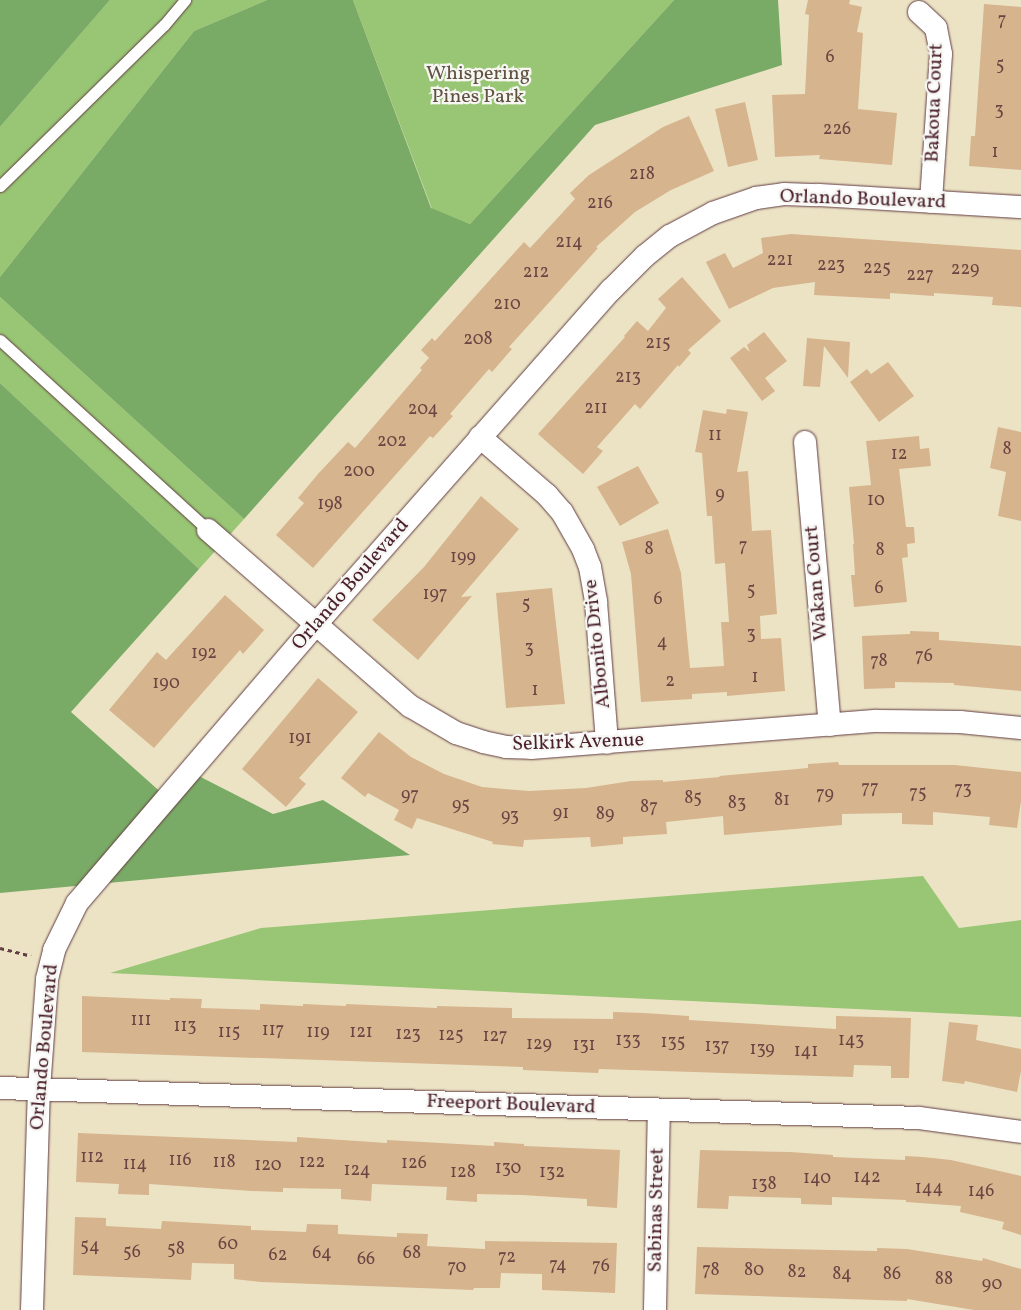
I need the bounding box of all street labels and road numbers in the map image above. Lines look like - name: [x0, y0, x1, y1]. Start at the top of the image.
- street label: Bakoua Court: [921, 43, 949, 163]
- street label: Orlando Boulevard: [779, 185, 947, 215]
- street label: Orlando Boulevard: [287, 514, 415, 656]
- street label: Wakan Court: [800, 524, 834, 642]
- street label: Albonito Drive: [579, 578, 617, 710]
- street label: Selkirk Avenue: [512, 729, 644, 757]
- street label: Orlando Boulevard: [26, 963, 64, 1131]
- street label: Freeport Boulevard: [426, 1090, 596, 1120]
- street label: Sabinas Street: [644, 1147, 670, 1273]

